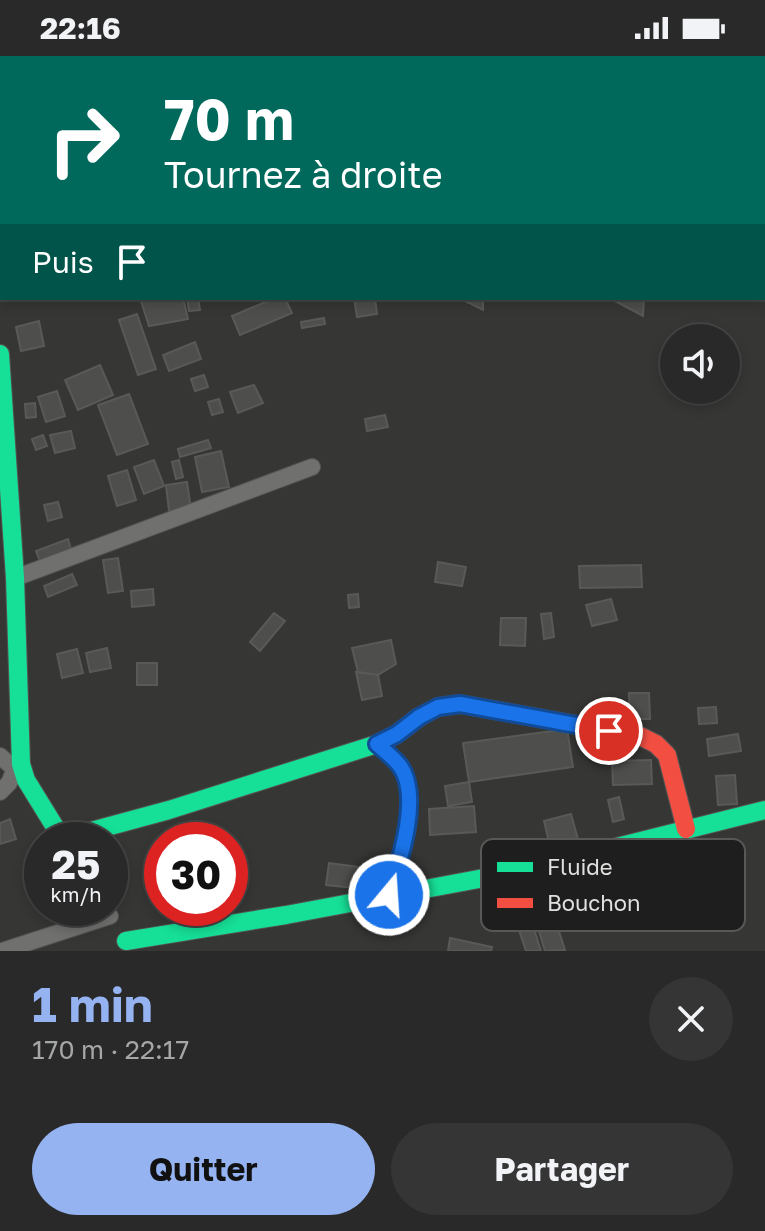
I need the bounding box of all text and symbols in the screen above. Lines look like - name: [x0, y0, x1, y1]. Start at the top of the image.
- text: 22:16: [40, 10, 121, 46]
- text: 70 m: [164, 85, 294, 152]
- icon: right: [32, 88, 136, 192]
- text: Tournez à droite: [164, 153, 443, 196]
- icon: arrive: [110, 240, 154, 284]
- text: Puis: [32, 244, 94, 280]
- map controls: [660, 324, 740, 404]
- button: sound: [660, 324, 740, 404]
- pin: [575, 697, 643, 765]
- icon: arrive: [587, 709, 631, 753]
- speed limit sign: 30: [144, 822, 248, 926]
- legend: [481, 839, 745, 931]
- text: 25: [52, 840, 100, 888]
- position arrow: [347, 853, 431, 937]
- text: Fluide: [547, 853, 613, 880]
- text: km/h: [51, 882, 101, 906]
- text: Bouchon: [547, 889, 641, 916]
- text: 1 min: [32, 975, 153, 1033]
- button: close: [649, 977, 733, 1061]
- text: 170 m · 22:17: [32, 1034, 189, 1065]
- button: Quitter: [32, 1123, 375, 1215]
- button: Partager: [391, 1123, 733, 1215]

